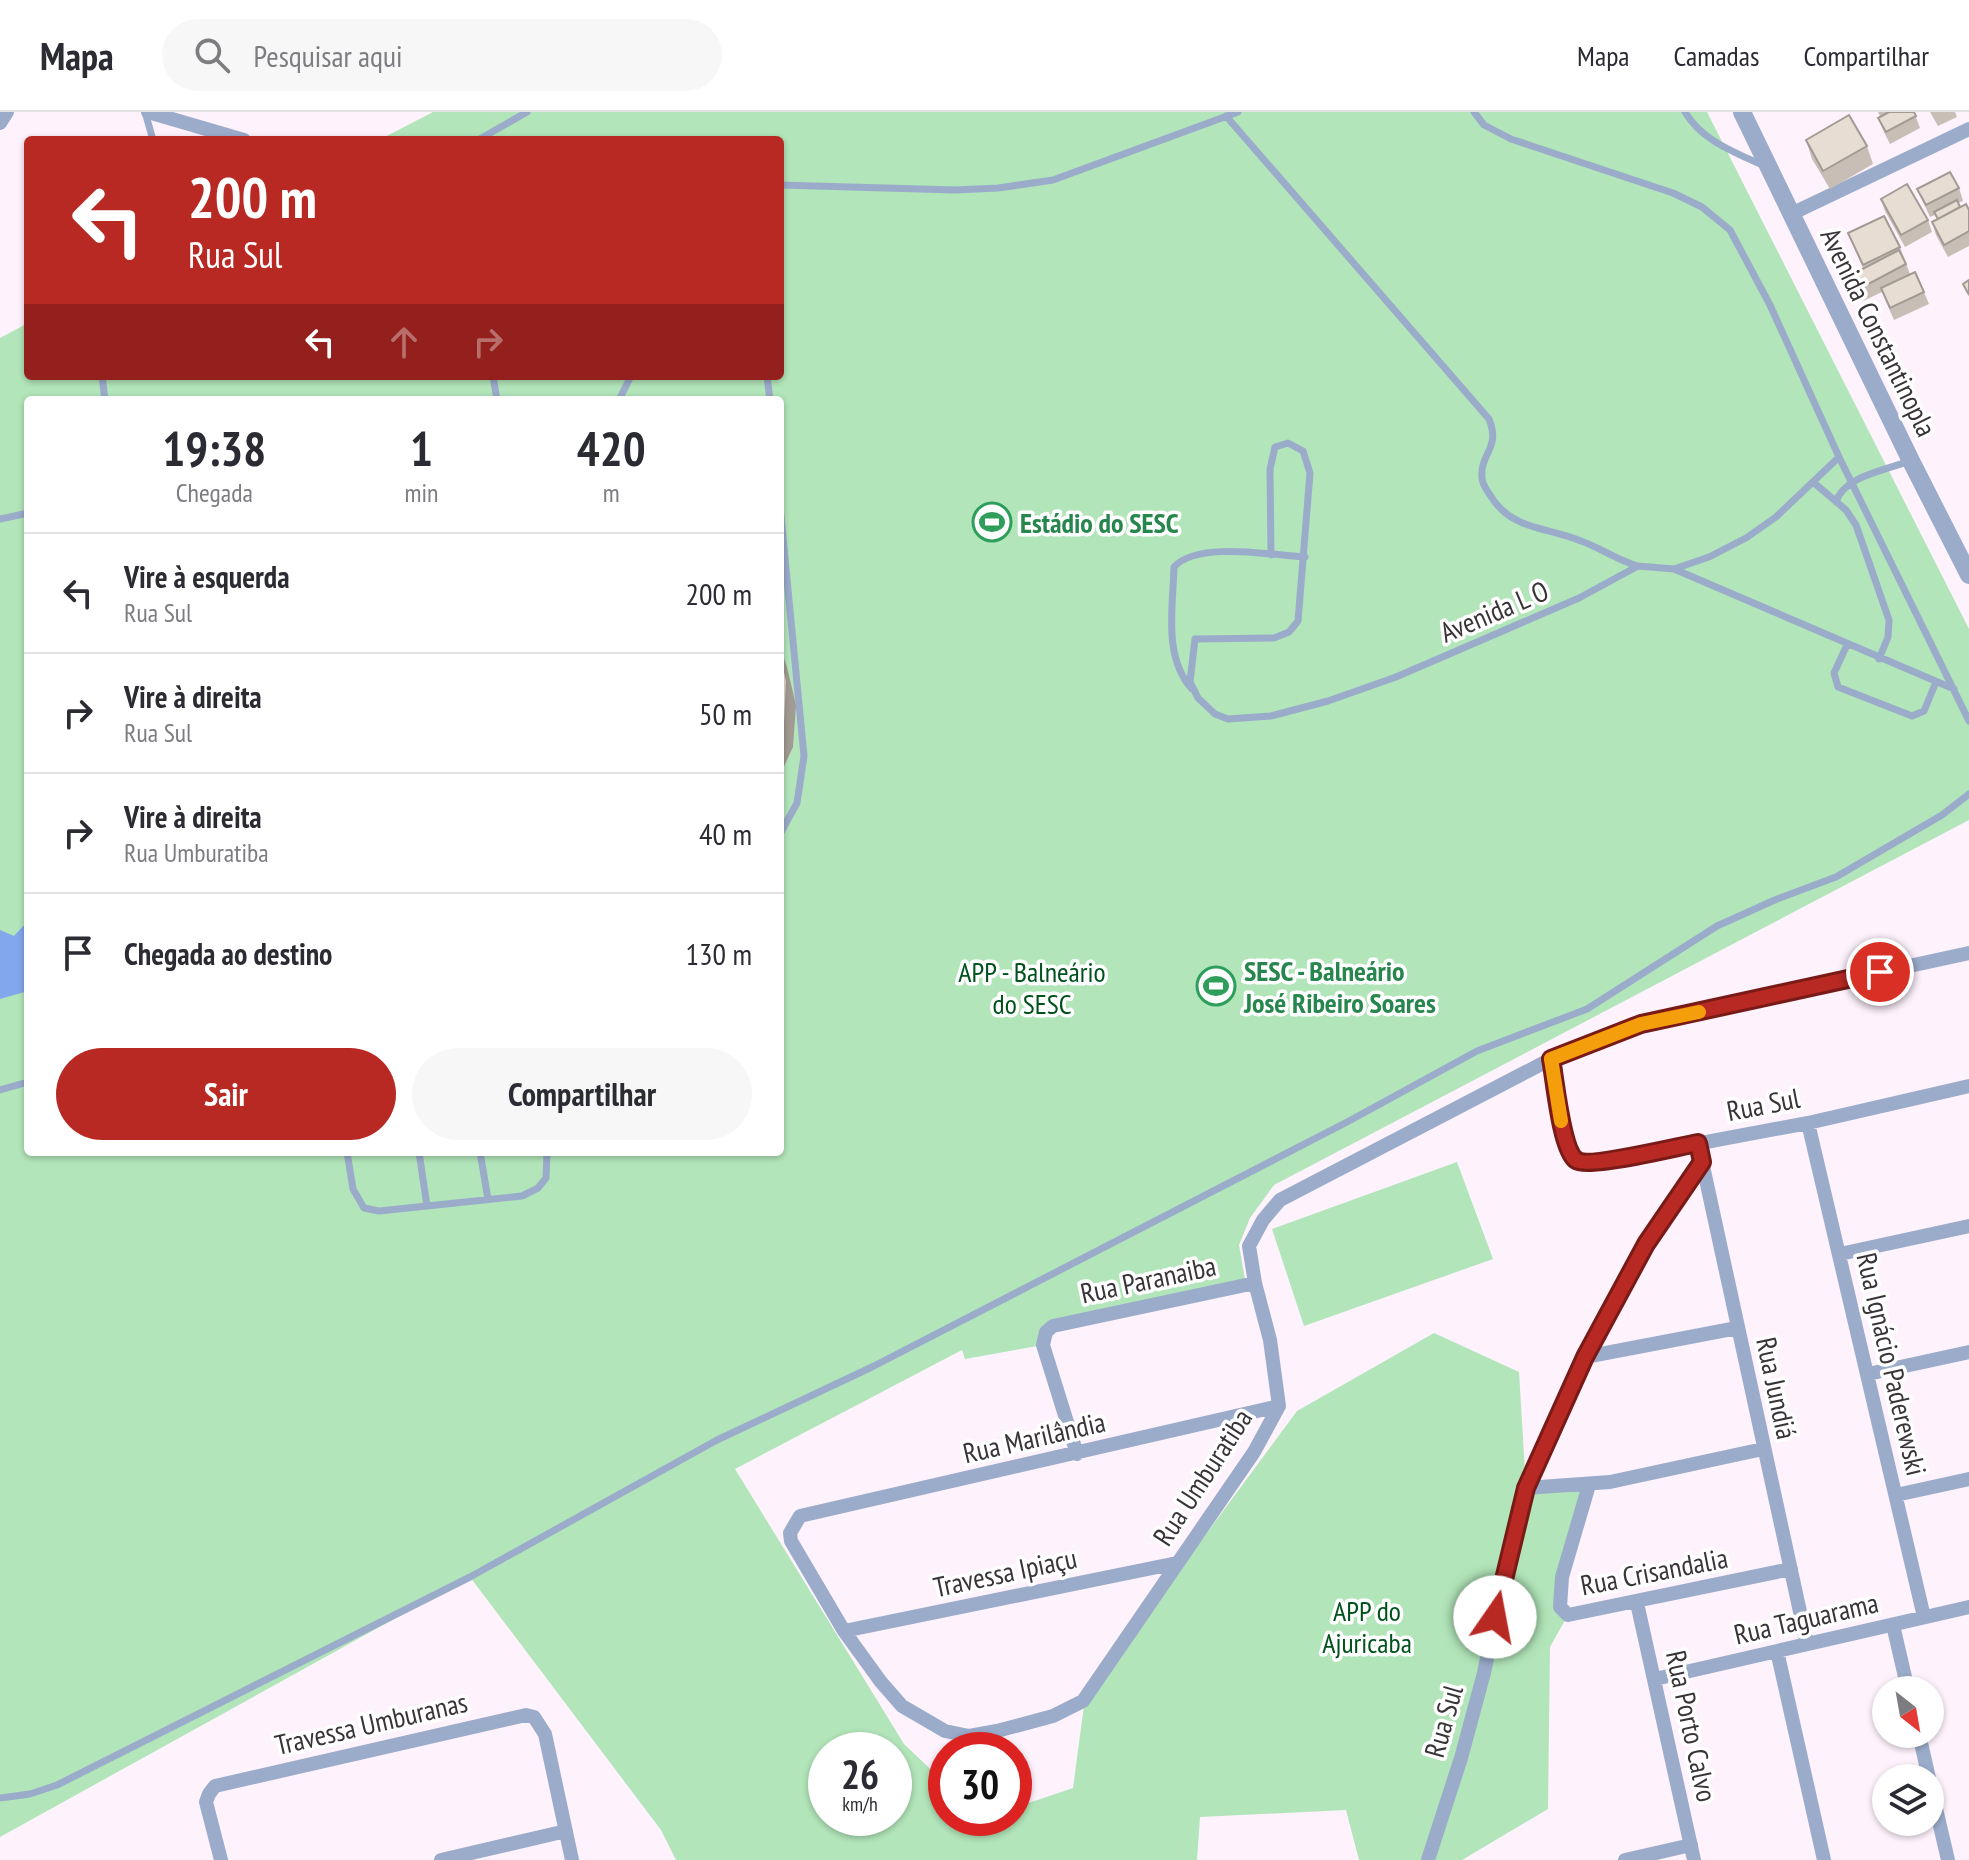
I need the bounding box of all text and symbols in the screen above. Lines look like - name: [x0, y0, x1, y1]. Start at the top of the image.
- search box: [162, 19, 722, 91]
- text: Mapa: [40, 31, 114, 80]
- icon: search: [190, 33, 234, 77]
- text: Pesquisar aqui: [254, 36, 403, 75]
- text: Mapa: [1577, 37, 1630, 74]
- text: Camadas: [1674, 37, 1759, 74]
- text: Compartilhar: [1803, 37, 1929, 74]
- text: 200 m: [188, 161, 317, 233]
- icon: left: [56, 168, 160, 272]
- street label: Avenida Constantinopla: [1812, 222, 1946, 442]
- text: Rua Sul: [188, 231, 282, 278]
- icon: left: [298, 320, 342, 364]
- icon: ahead: [382, 320, 426, 364]
- icon: right: [466, 320, 510, 364]
- text: 19:38: [162, 417, 266, 479]
- text: 1: [410, 417, 433, 479]
- text: 420: [577, 417, 646, 479]
- text: Chegada: [176, 476, 253, 509]
- text: min: [404, 476, 438, 509]
- text: m: [603, 476, 620, 509]
- sports icon: Estádio do SESC: [971, 501, 1013, 543]
- place label: Estádio do SESC: [1020, 504, 1179, 541]
- text: Vire à esquerda: [124, 557, 290, 596]
- icon: left: [56, 571, 100, 615]
- street label: Avenida L O: [1434, 572, 1554, 650]
- text: 200 m: [686, 574, 752, 613]
- text: Rua Sul: [124, 596, 192, 629]
- text: Vire à direita: [124, 677, 262, 716]
- icon: right: [56, 691, 100, 735]
- text: 50 m: [699, 694, 752, 733]
- text: Rua Sul: [124, 716, 192, 749]
- text: Vire à direita: [124, 797, 262, 836]
- icon: right: [56, 811, 100, 855]
- text: 40 m: [699, 814, 752, 853]
- text: Rua Umburatiba: [124, 836, 269, 869]
- icon: arrive: [56, 931, 100, 975]
- text: Chegada ao destino: [124, 934, 332, 973]
- text: 130 m: [686, 934, 752, 973]
- pin: [1846, 938, 1914, 1006]
- icon: arrive: [1858, 950, 1902, 994]
- place label: SESC - Balneário José Ribeiro Soares: [1243, 952, 1436, 1021]
- park label: APP - Balneário do SESC: [958, 953, 1106, 1022]
- sports icon: SESC - Balneário José Ribeiro Soares: [1195, 965, 1237, 1007]
- button: Sair: [56, 1048, 396, 1140]
- button: Compartilhar: [412, 1048, 752, 1140]
- street label: Rua Sul: [1723, 1079, 1803, 1129]
- street label: Rua Paranaiba: [1077, 1247, 1219, 1311]
- street label: Rua Ignácio Paderewski: [1848, 1249, 1936, 1479]
- street label: Rua Jundiá: [1748, 1334, 1806, 1442]
- street label: Rua Umburatiba: [1144, 1402, 1260, 1552]
- street label: Rua Marilândia: [959, 1403, 1109, 1471]
- street label: Travessa Ipiaçu: [930, 1539, 1080, 1605]
- street label: Rua Crisandalia: [1577, 1539, 1731, 1603]
- position arrow: [1453, 1575, 1537, 1659]
- street label: Rua Taguarama: [1730, 1583, 1882, 1653]
- park label: APP do Ajuricaba: [1322, 1592, 1412, 1661]
- street label: Rua Porto Calvo: [1658, 1647, 1726, 1805]
- north arrow: [1872, 1676, 1944, 1748]
- map controls: [1872, 1676, 1944, 1836]
- street label: Rua Sul: [1415, 1680, 1471, 1761]
- street label: Travessa Umburanas: [271, 1683, 471, 1763]
- speed limit sign: 30: [928, 1732, 1032, 1836]
- text: 26: [841, 1748, 879, 1800]
- button: layers: [1872, 1764, 1944, 1836]
- text: km/h: [842, 1791, 878, 1817]

